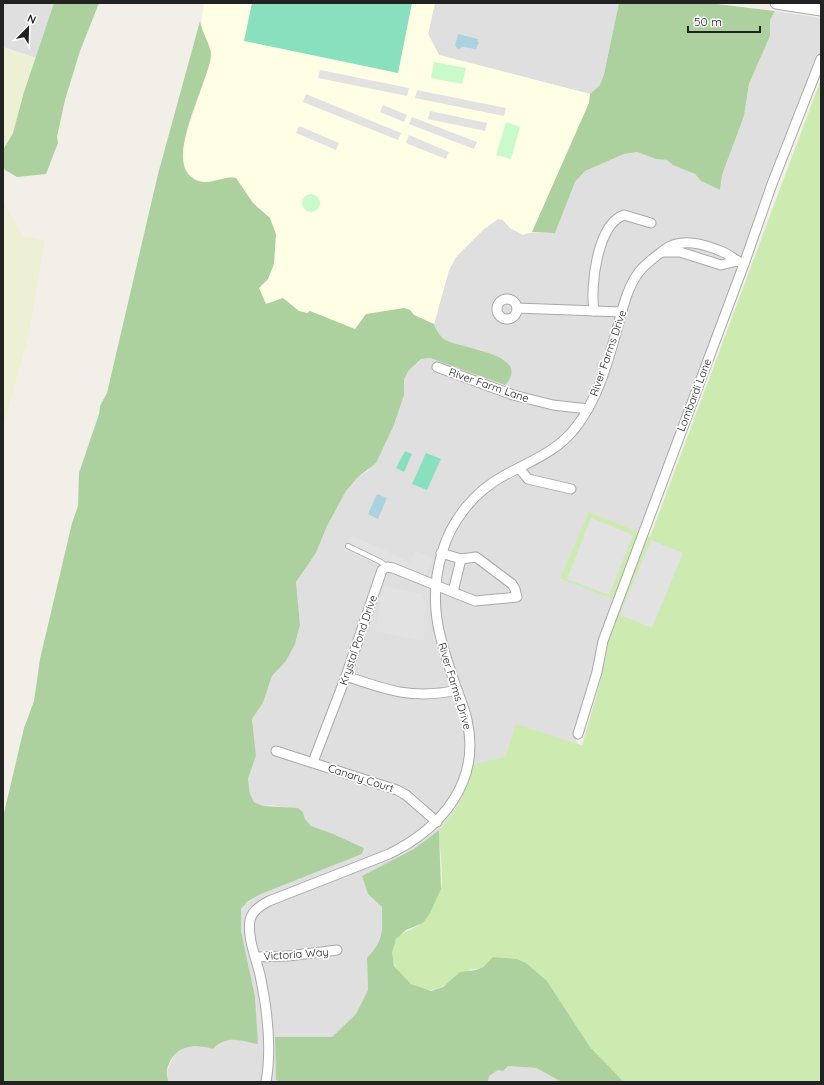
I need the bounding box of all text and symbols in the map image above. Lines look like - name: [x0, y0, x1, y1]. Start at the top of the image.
- north arrow: [8, 8, 48, 48]
- scale bar: [688, 8, 760, 34]
- text: N: [25, 11, 38, 27]
- text: 50 m: [694, 14, 722, 29]
- street label: River Farms Drive: [587, 308, 629, 398]
- street label: Lombardi Lane: [674, 357, 714, 433]
- street label: River Farm Lane: [447, 365, 531, 405]
- street label: Krystal Pond Drive: [336, 593, 380, 687]
- street label: River Farms Drive: [435, 641, 475, 731]
- street label: Canary Court: [326, 761, 396, 795]
- street label: Victoria Way: [263, 945, 329, 963]

